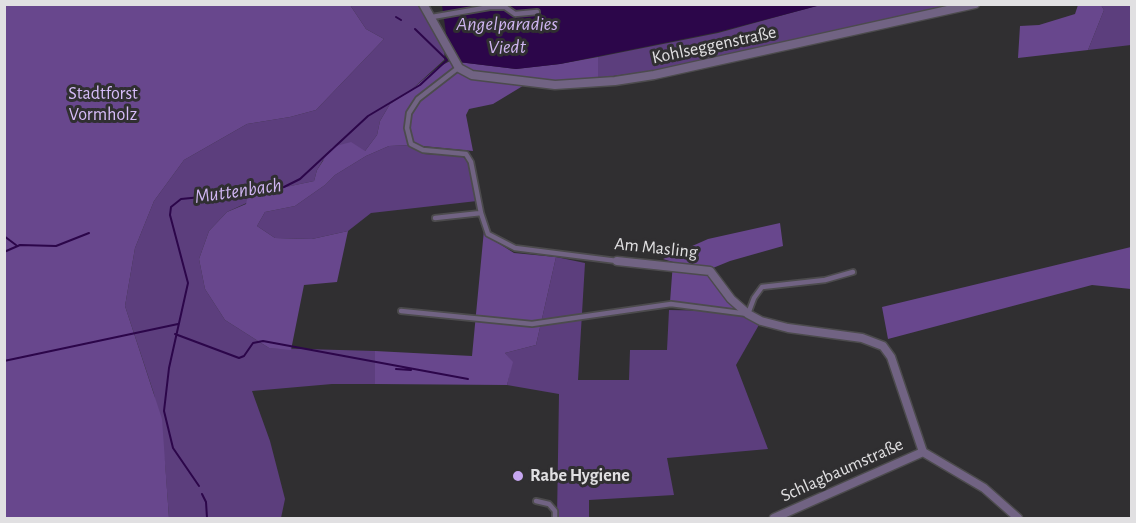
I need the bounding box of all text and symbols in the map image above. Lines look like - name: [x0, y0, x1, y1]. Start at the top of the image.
- water label: Angelparadies Viedt: [456, 12, 558, 59]
- street label: Kohlseggenstraße: [650, 21, 778, 69]
- park label: Stadtforst Vormholz: [68, 83, 138, 125]
- water label: Muttenbach: [193, 173, 283, 209]
- street label: Am Masling: [613, 233, 699, 263]
- street label: Schlagbaumstraße: [778, 433, 906, 507]
- place label: Rabe Hygiene: [530, 465, 630, 487]
- marker: Rabe Hygiene: [511, 469, 525, 483]

